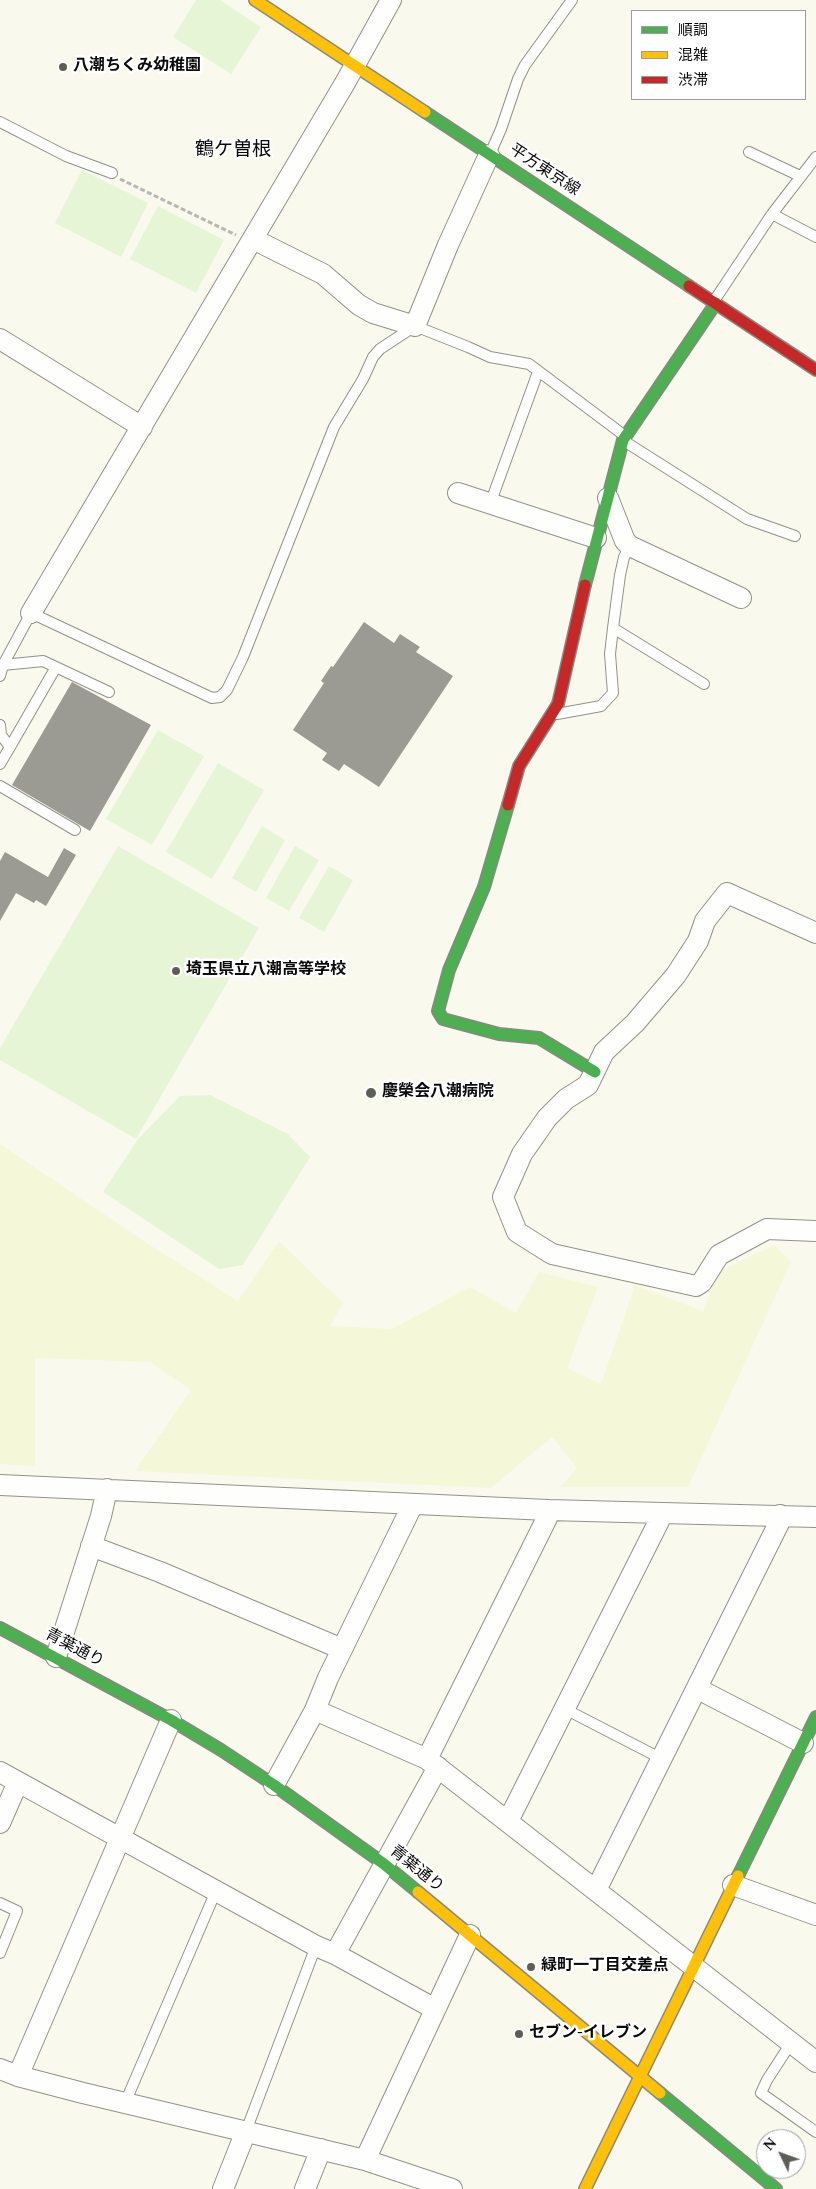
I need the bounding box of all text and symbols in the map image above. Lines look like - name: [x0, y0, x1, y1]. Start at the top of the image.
- legend: [631, 10, 806, 100]
- text: 順調: [678, 19, 708, 42]
- text: 混雑: [678, 44, 708, 67]
- place label: 八潮ちくみ幼稚園: [73, 57, 201, 77]
- marker: 八潮ちくみ幼稚園: [57, 61, 69, 73]
- text: 渋滞: [678, 69, 708, 92]
- district label: 鶴ケ曽根: [195, 140, 271, 162]
- street label: 平方東京線: [505, 141, 583, 201]
- place label: 埼玉県立八潮高等学校: [186, 961, 346, 981]
- marker: 埼玉県立八潮高等学校: [170, 965, 182, 977]
- place label: 慶榮会八潮病院: [382, 1083, 494, 1103]
- marker: 慶榮会八潮病院: [364, 1086, 378, 1100]
- street label: 青葉通り: [41, 1626, 107, 1672]
- street label: 青葉通り: [385, 1842, 447, 1898]
- place label: 緑町一丁目交差点: [541, 1957, 669, 1977]
- marker: 緑町一丁目交差点: [525, 1961, 537, 1973]
- place label: セブン-イレブン: [529, 2024, 647, 2044]
- marker: セブン-イレブン: [513, 2028, 525, 2040]
- north arrow: [756, 2129, 806, 2179]
- text: N: [759, 2133, 782, 2156]

